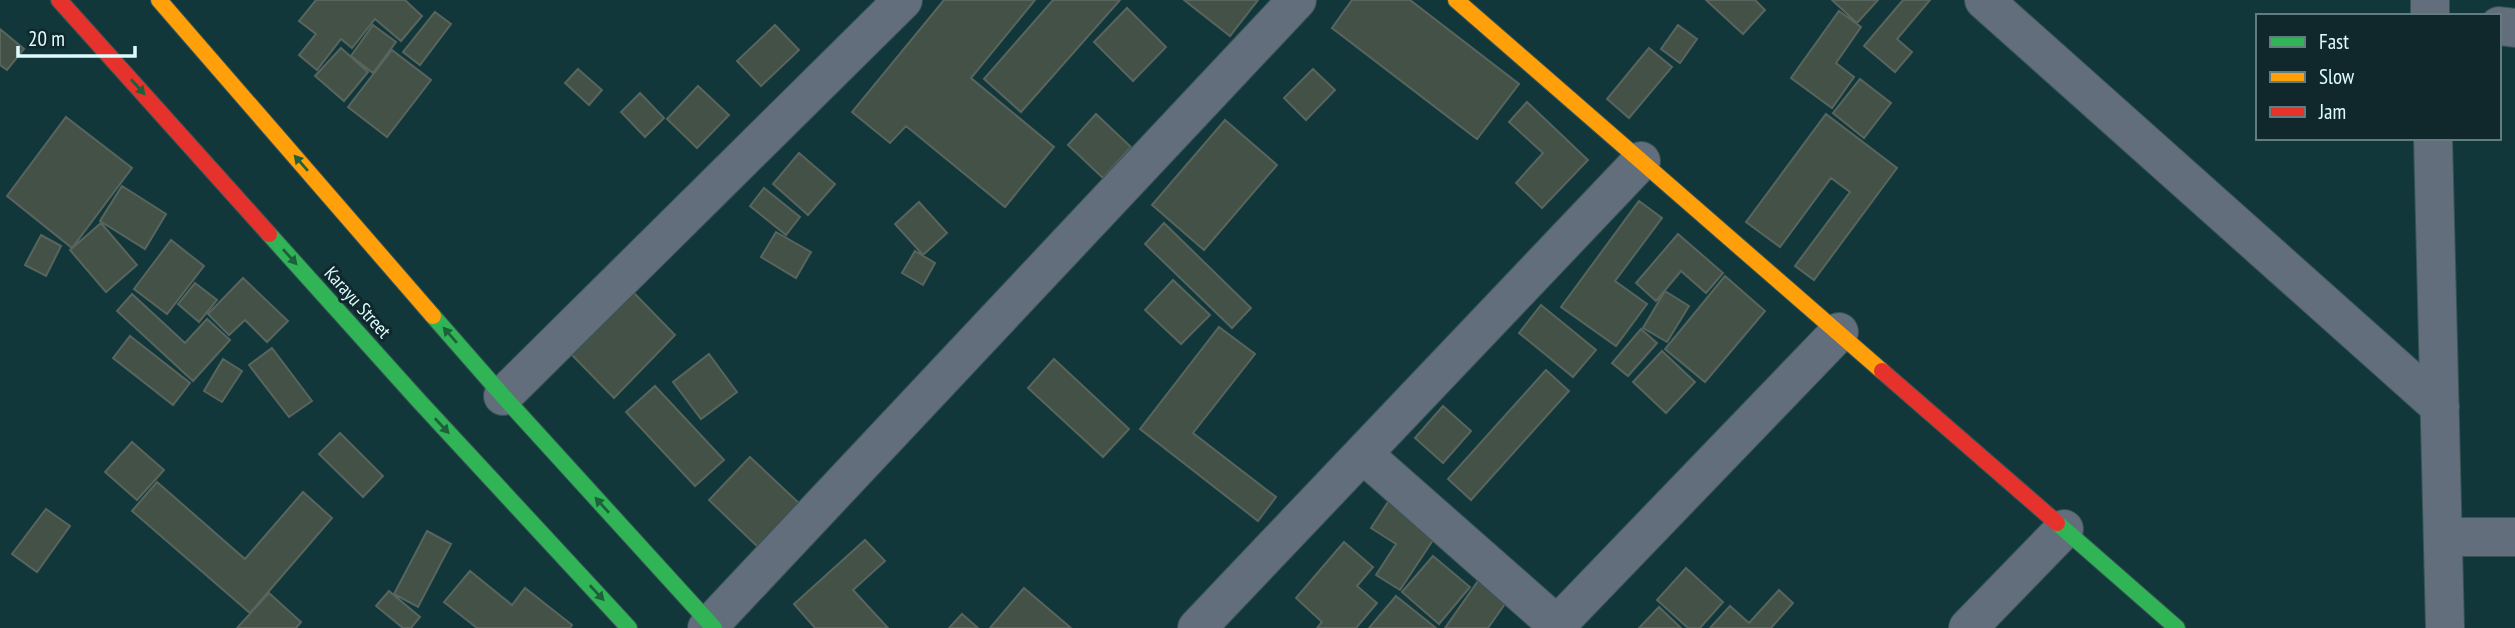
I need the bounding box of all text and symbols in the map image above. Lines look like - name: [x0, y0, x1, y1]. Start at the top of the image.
- scale bar: [18, 14, 135, 58]
- legend: [2256, 14, 2501, 140]
- text: 20 m: [28, 25, 65, 52]
- text: Fast: [2319, 28, 2349, 55]
- text: Slow: [2319, 63, 2355, 90]
- one-way arrow: [130, 78, 146, 96]
- text: Jam: [2318, 98, 2346, 125]
- one-way arrow: [294, 155, 309, 172]
- one-way arrow: [281, 248, 297, 265]
- street label: Karayu Street: [320, 261, 397, 343]
- one-way arrow: [442, 326, 458, 344]
- one-way arrow: [434, 417, 450, 435]
- one-way arrow: [594, 496, 610, 514]
- one-way arrow: [588, 584, 604, 601]

